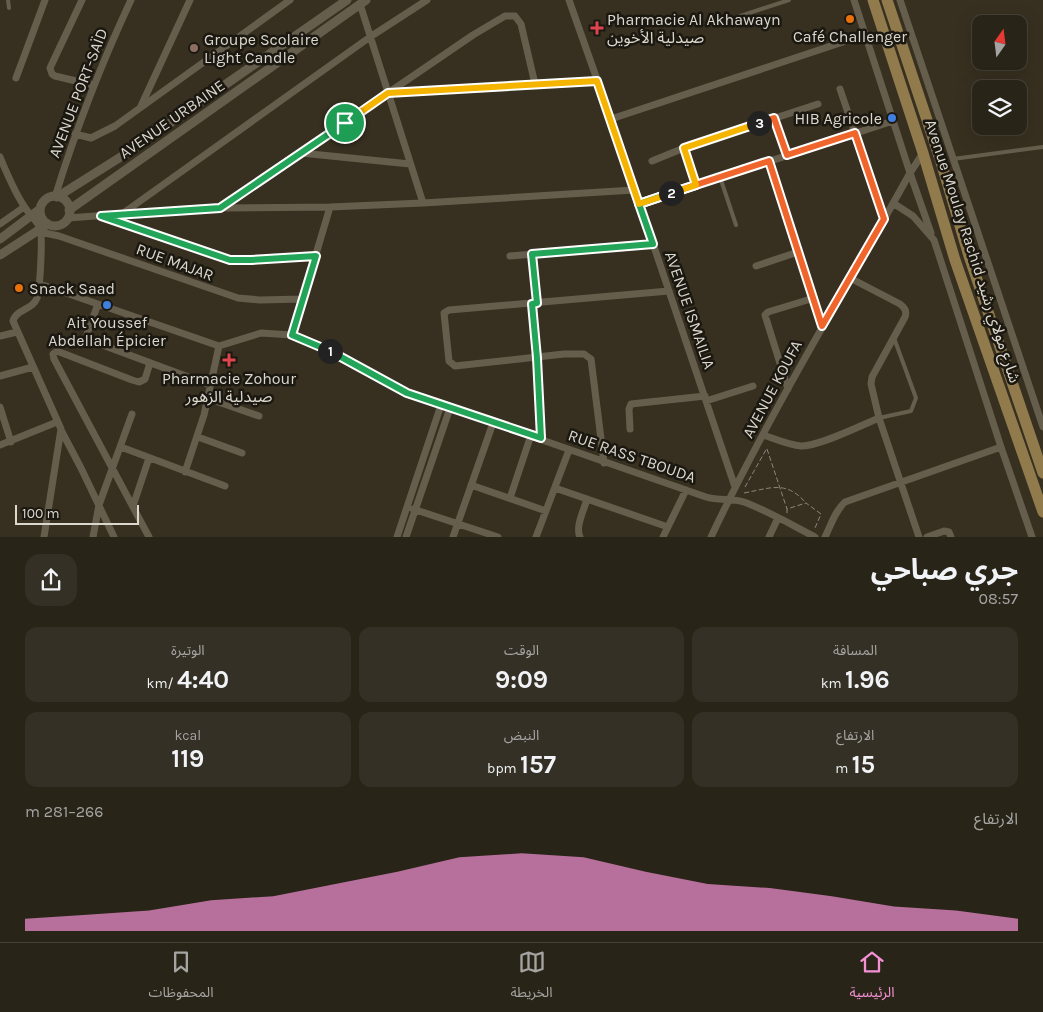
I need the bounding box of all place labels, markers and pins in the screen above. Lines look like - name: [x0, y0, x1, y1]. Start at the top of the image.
- place label: Pharmacie Al Akhawayn صيدلية الأخوين: [607, 10, 781, 47]
- marker: Café Challenger: [844, 13, 856, 25]
- marker: Pharmacie Al Akhawayn صيدلية الأخوين: [591, 22, 603, 34]
- place label: Café Challenger: [793, 27, 907, 46]
- place label: Groupe Scolaire Light Candle: [204, 30, 319, 67]
- marker: Groupe Scolaire Light Candle: [188, 42, 200, 54]
- pin: [324, 102, 366, 144]
- place label: HIB Agricole: [795, 109, 882, 128]
- pin: 3: [746, 110, 772, 136]
- marker: HIB Agricole: [886, 112, 898, 124]
- pin: 2: [658, 180, 684, 206]
- place label: Snack Saad: [29, 279, 115, 298]
- marker: Snack Saad: [13, 282, 25, 294]
- marker: Ait Youssef Abdellah Épicier: [101, 299, 113, 311]
- place label: Ait Youssef Abdellah Épicier: [48, 313, 166, 350]
- pin: 1: [318, 338, 342, 364]
- marker: Pharmacie Zohour صيدلية الزهور: [223, 354, 235, 366]
- place label: Pharmacie Zohour صيدلية الزهور: [162, 369, 296, 406]

